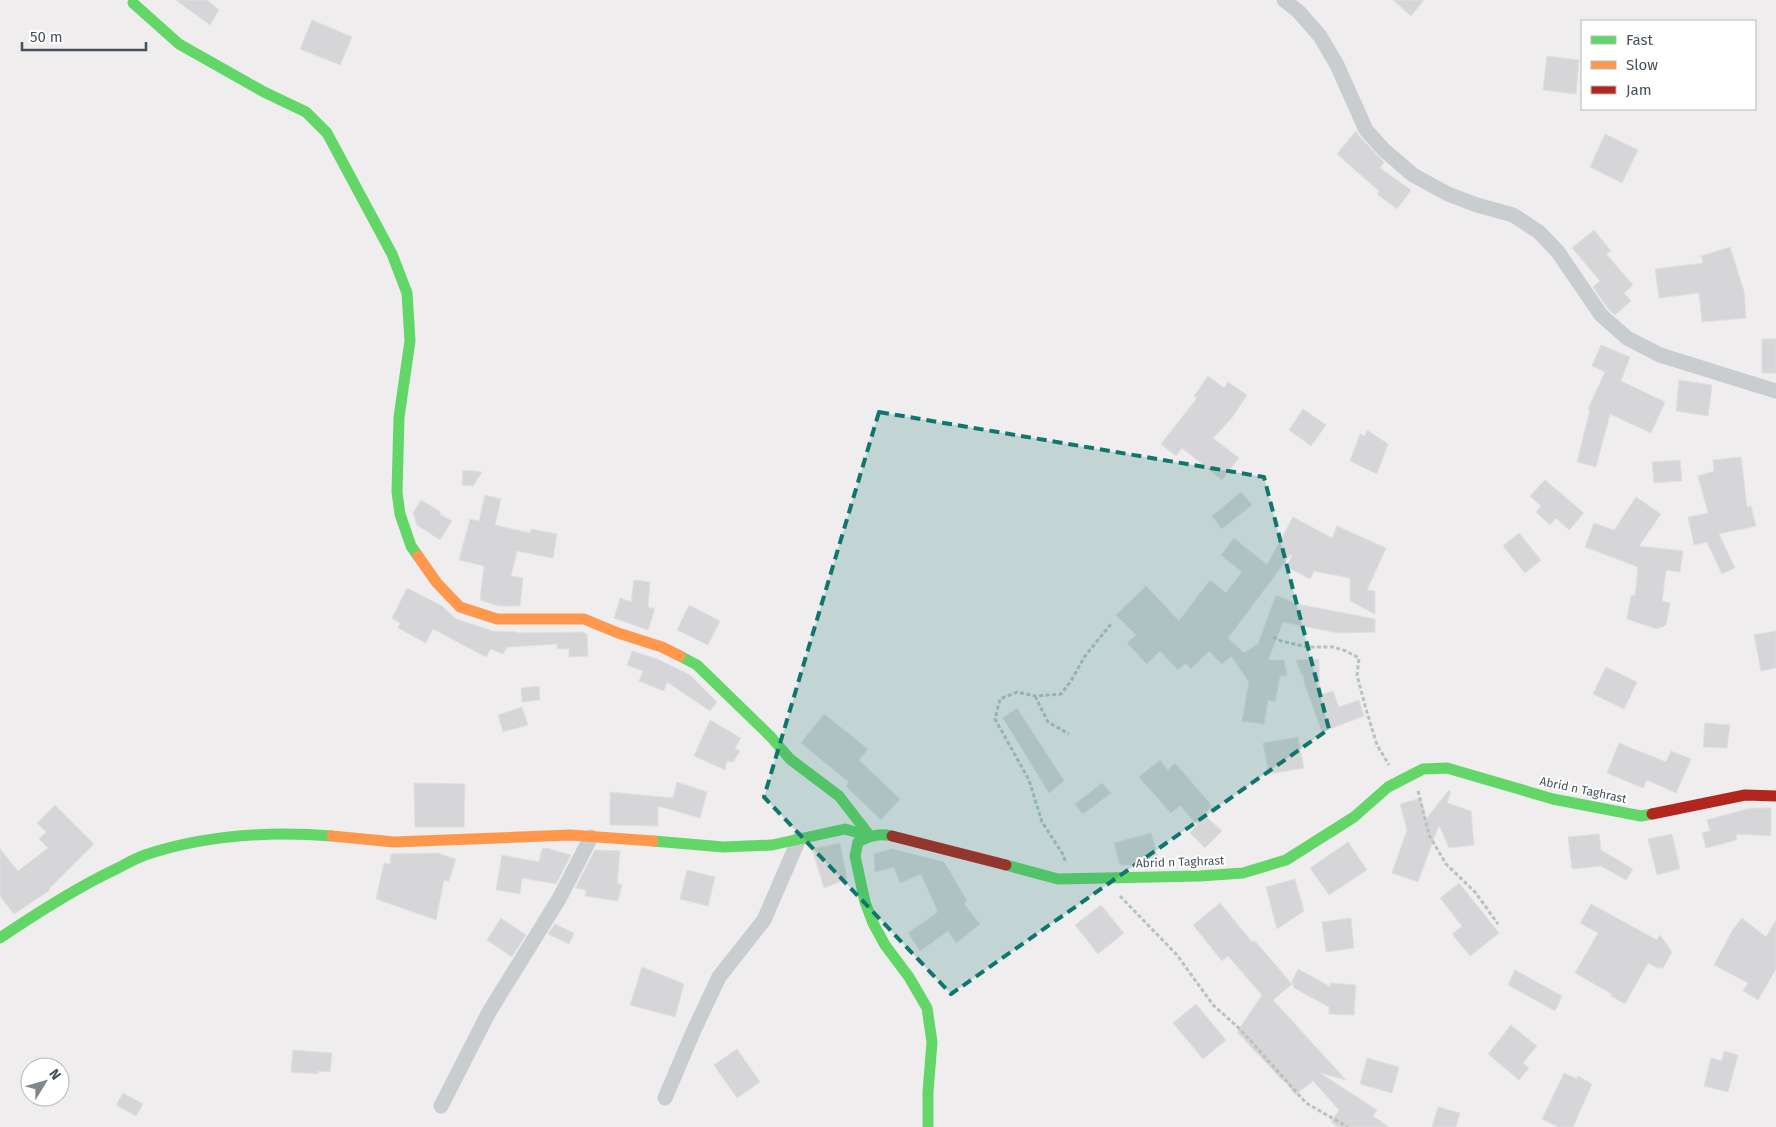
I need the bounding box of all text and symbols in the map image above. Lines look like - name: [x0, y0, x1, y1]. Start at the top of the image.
- scale bar: [22, 20, 146, 52]
- legend: [1581, 20, 1756, 110]
- text: 50 m: [30, 28, 63, 46]
- text: Fast: [1626, 31, 1653, 49]
- text: Slow: [1626, 56, 1658, 74]
- text: Jam: [1626, 81, 1652, 99]
- street label: Abrid n Taghrast: [1538, 774, 1628, 806]
- street label: Abrid n Taghrast: [1136, 853, 1225, 871]
- north arrow: [20, 1057, 70, 1107]
- text: N: [45, 1066, 65, 1083]

